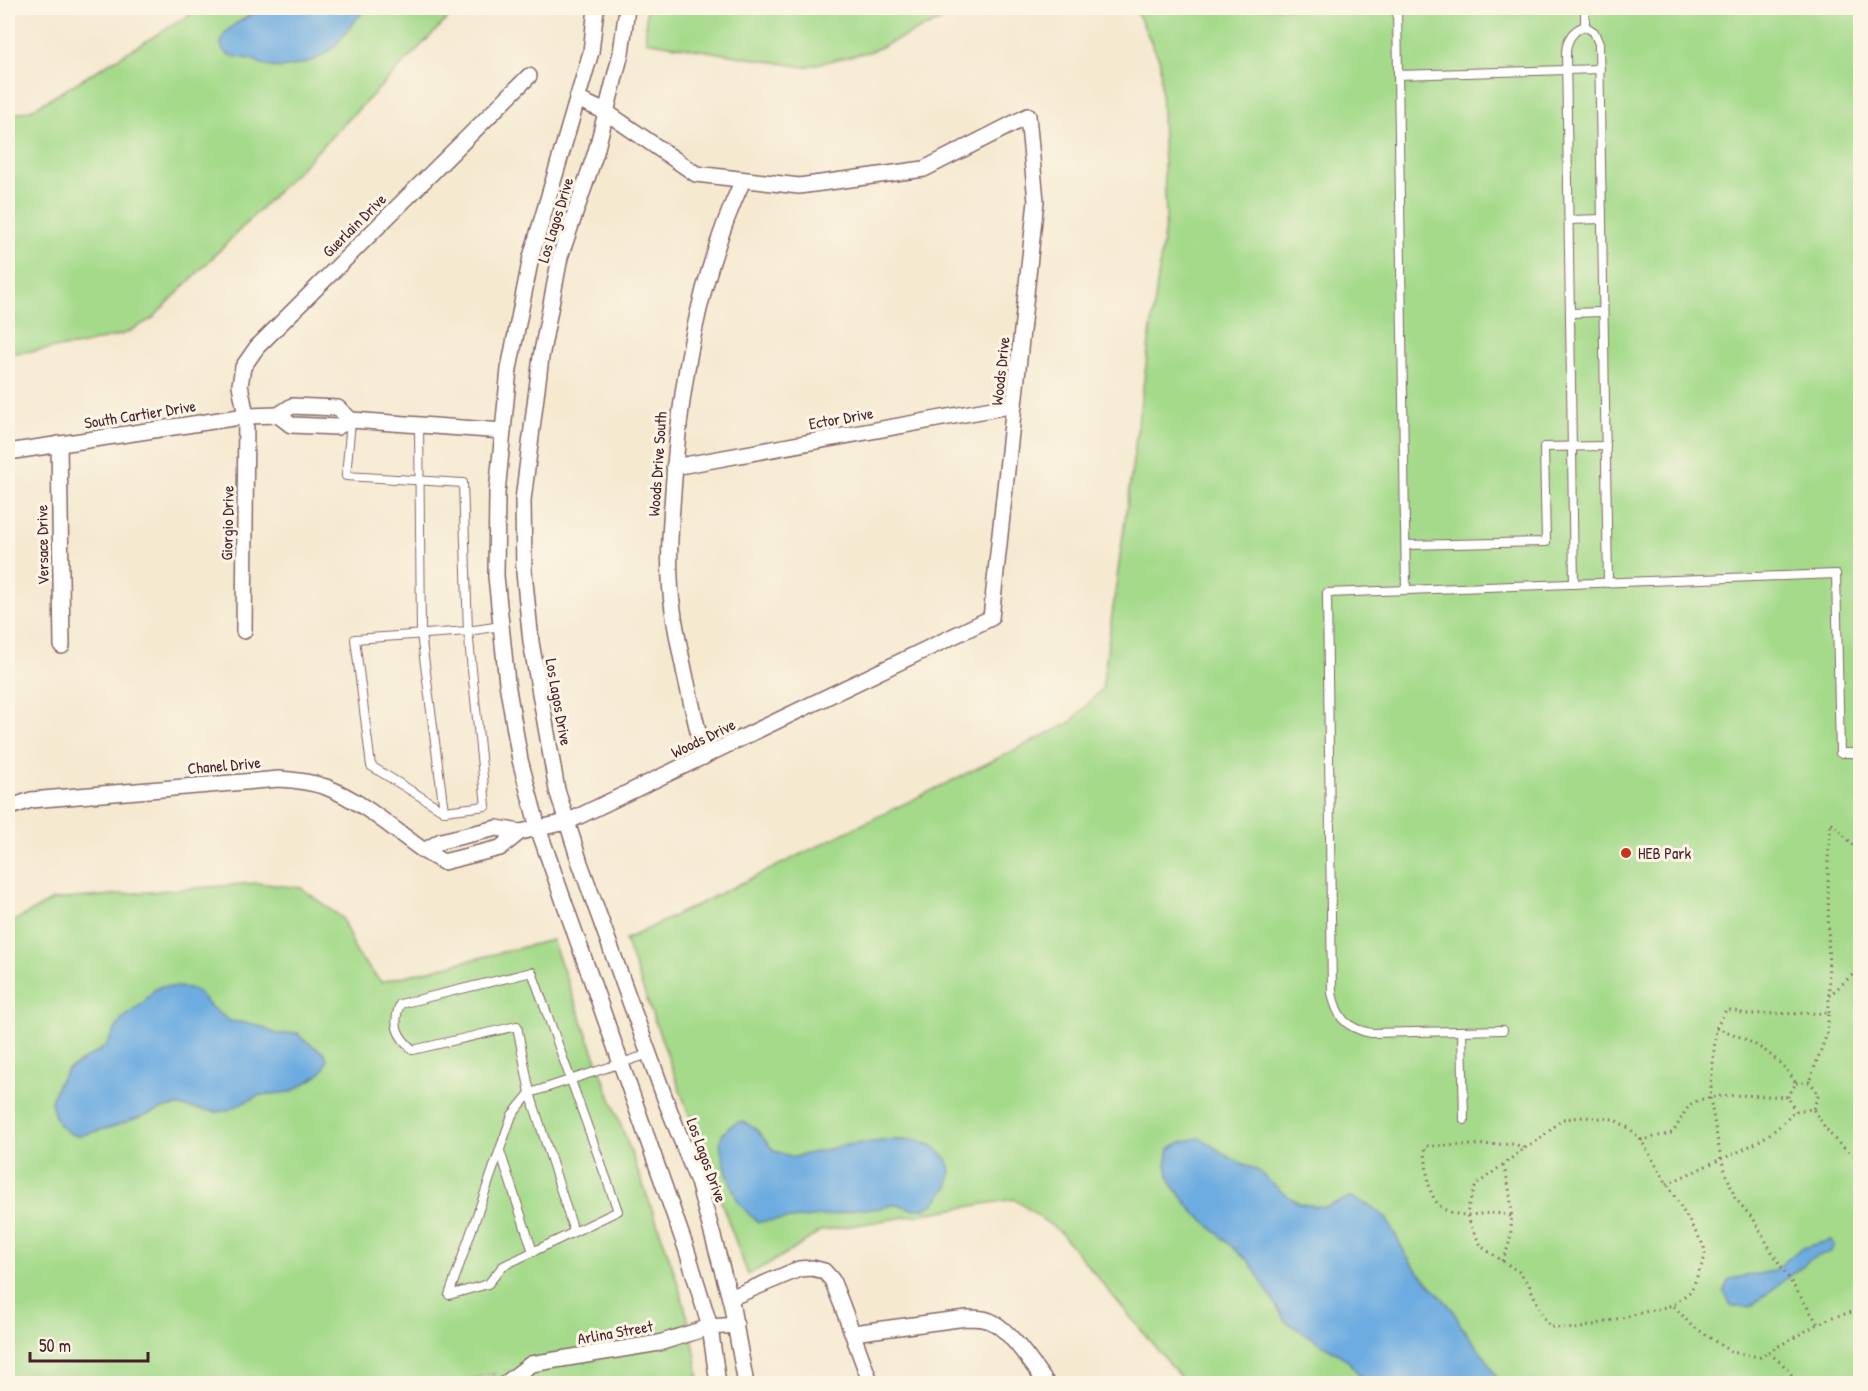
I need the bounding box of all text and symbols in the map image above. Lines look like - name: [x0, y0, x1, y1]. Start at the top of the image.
- street label: Los Lagos Drive: [532, 174, 579, 265]
- street label: Guerlain Drive: [317, 188, 391, 262]
- street label: Woods Drive: [985, 335, 1015, 406]
- street label: South Cartier Drive: [83, 394, 198, 434]
- street label: Ector Drive: [807, 401, 876, 434]
- street label: Woods Drive South: [642, 411, 672, 517]
- street label: Giorgio Drive: [215, 485, 239, 561]
- street label: Versace Drive: [30, 504, 54, 585]
- street label: Los Lagos Drive: [541, 657, 578, 748]
- street label: Woods Drive: [667, 713, 739, 763]
- street label: Chanel Drive: [186, 751, 262, 779]
- place label: HEB Park: [1638, 842, 1691, 864]
- marker: HEB Park: [1619, 846, 1633, 860]
- street label: Los Lagos Drive: [682, 1115, 733, 1206]
- street label: Arlina Street: [576, 1314, 655, 1349]
- scale bar: [30, 1325, 148, 1363]
- text: 50 m: [39, 1333, 71, 1358]

